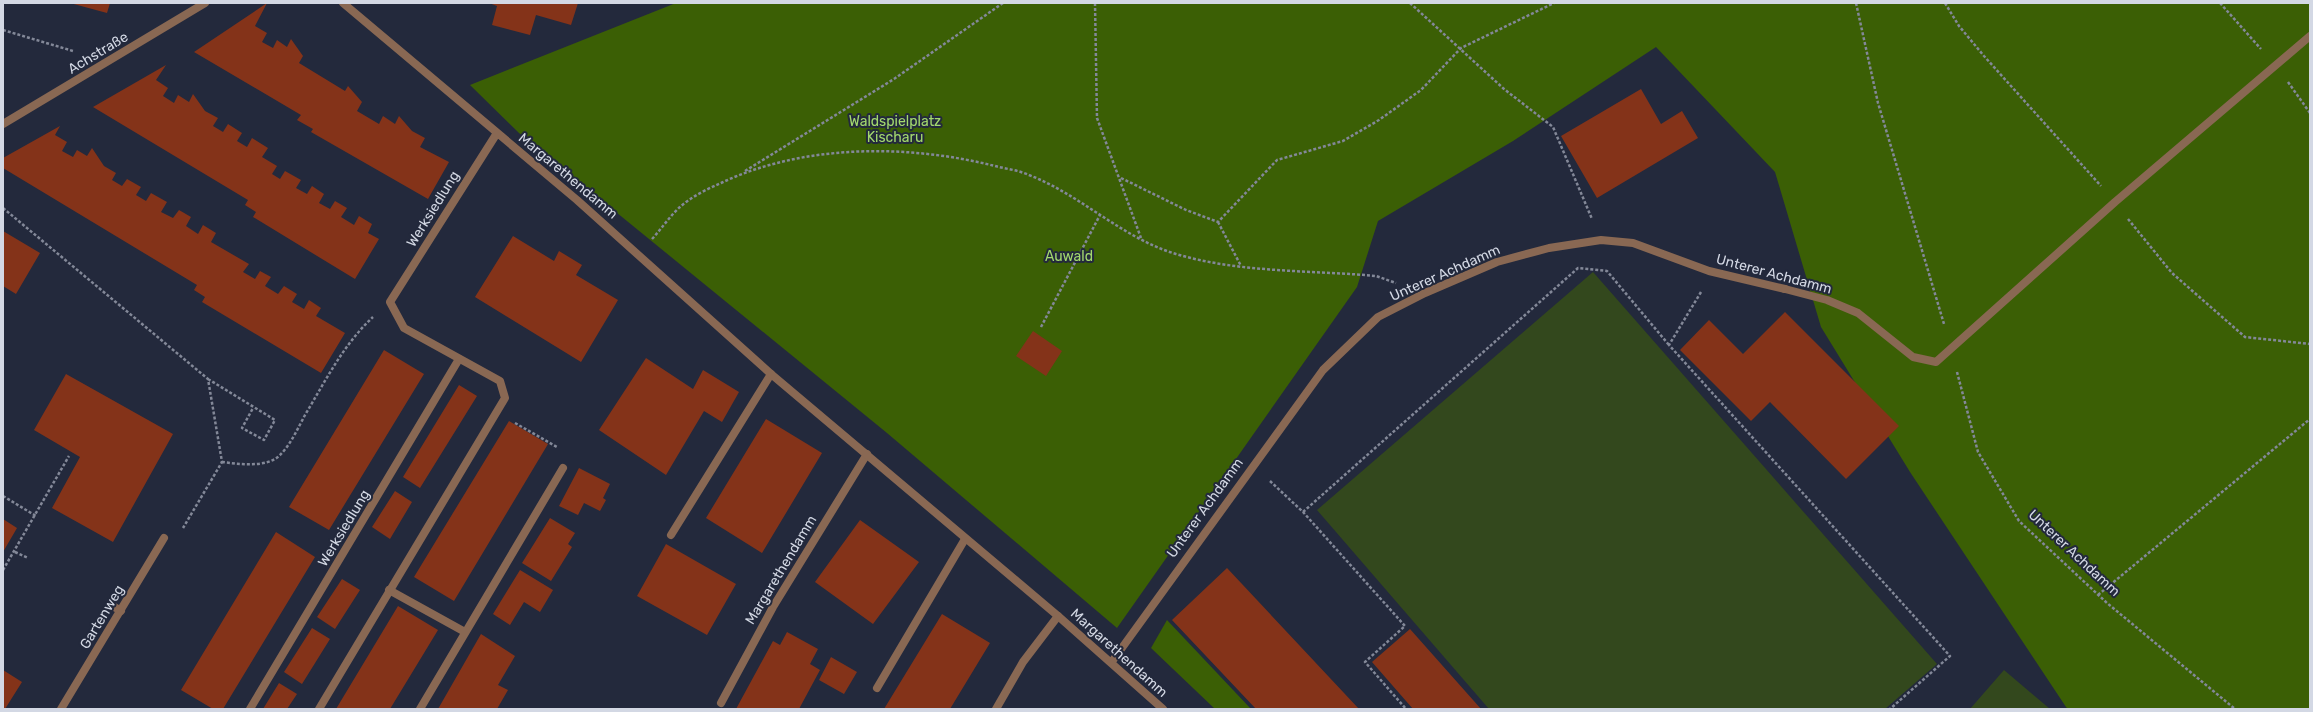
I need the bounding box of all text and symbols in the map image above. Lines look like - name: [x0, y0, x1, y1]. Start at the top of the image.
- street label: Achstraße: [65, 28, 131, 78]
- park label: Waldspielplatz Kischaru: [849, 113, 941, 146]
- street label: Margarethendamm: [515, 130, 621, 222]
- street label: Werksiedlung: [403, 168, 463, 250]
- street label: Unterer Achdamm: [1387, 241, 1503, 305]
- park label: Auwald: [1045, 248, 1093, 265]
- street label: Unterer Achdamm: [1714, 250, 1834, 298]
- street label: Unterer Achdamm: [1163, 455, 1247, 561]
- street label: Werksiedlung: [314, 487, 374, 569]
- street label: Unterer Achdamm: [2025, 506, 2123, 600]
- street label: Margarethendamm: [742, 512, 820, 628]
- street label: Gartenweg: [76, 582, 128, 652]
- street label: Margarethendamm: [1067, 605, 1171, 701]

